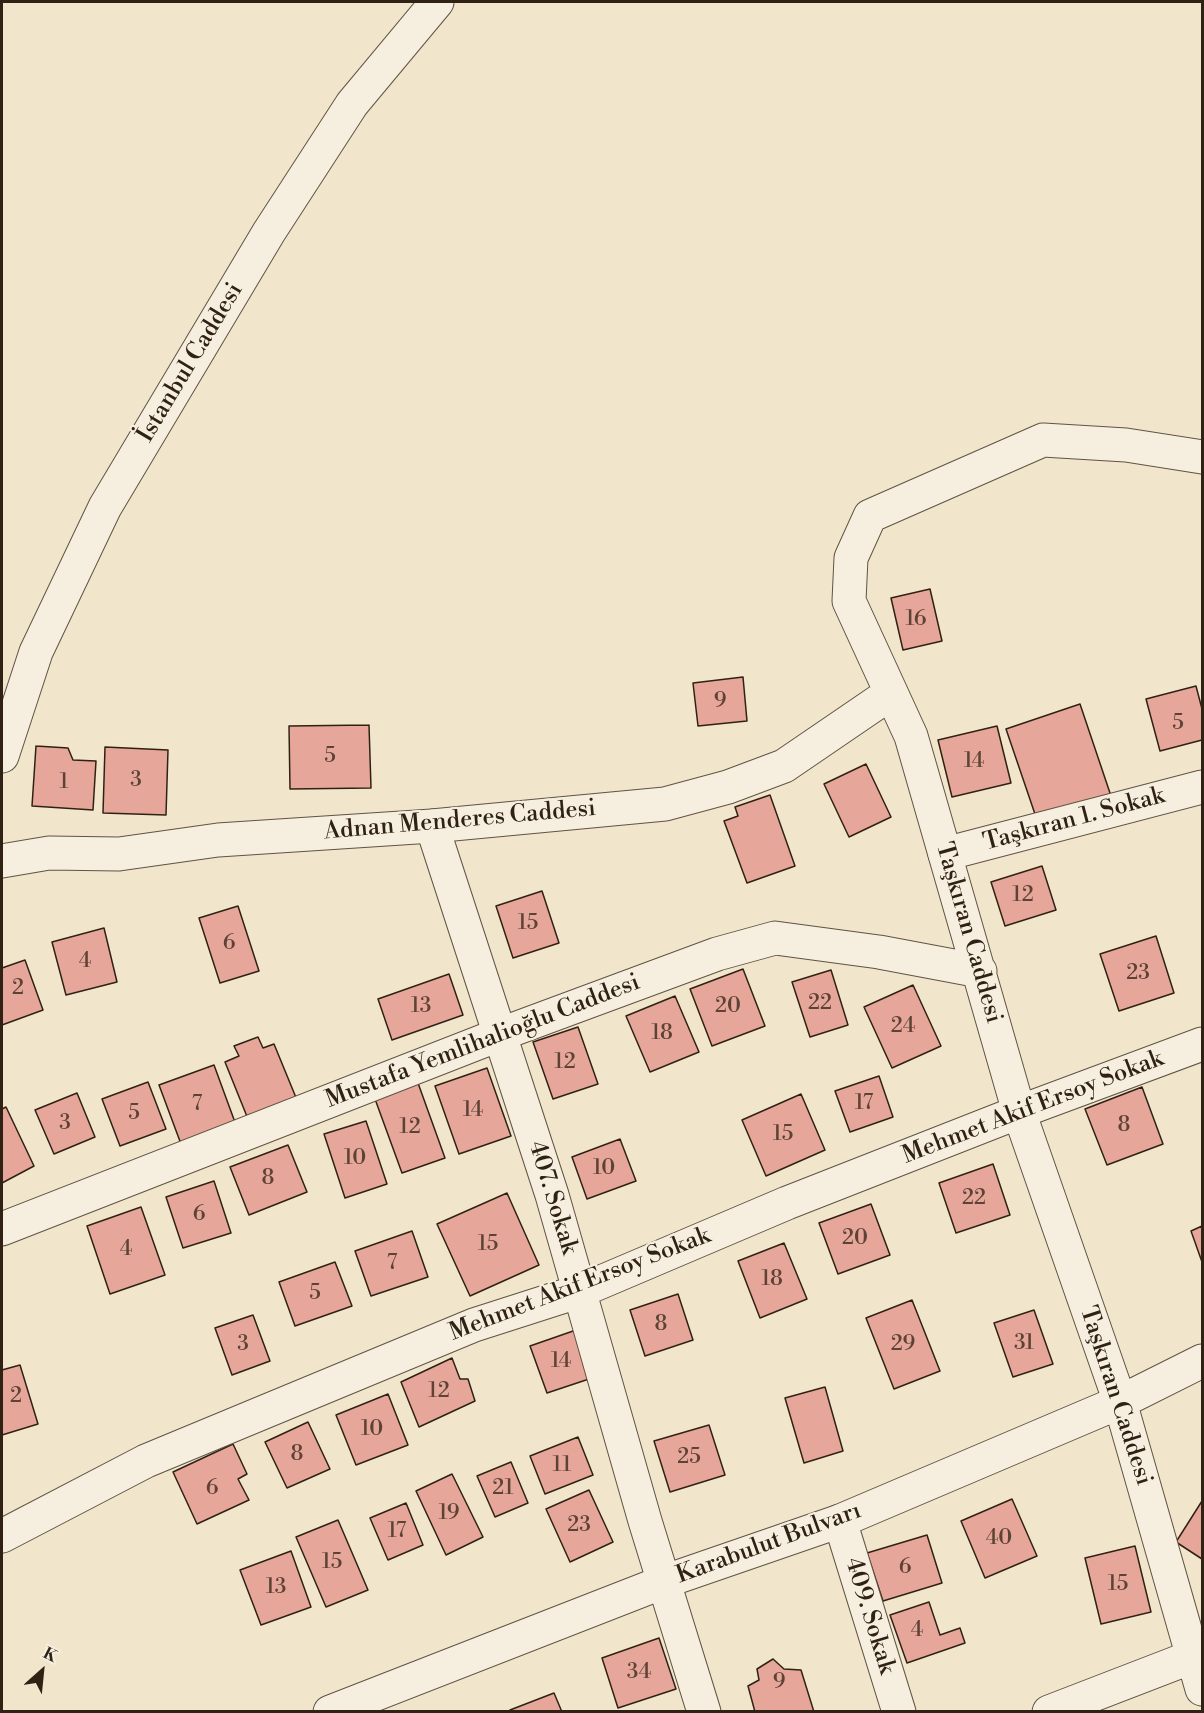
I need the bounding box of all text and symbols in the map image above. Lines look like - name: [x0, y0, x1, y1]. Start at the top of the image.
- street label: İstanbul Caddesi: [132, 278, 250, 448]
- house number: 16: [905, 607, 927, 633]
- house number: 9: [714, 689, 726, 715]
- house number: 5: [1172, 711, 1184, 737]
- house number: 5: [324, 744, 336, 770]
- house number: 14: [964, 749, 984, 775]
- house number: 3: [130, 768, 142, 794]
- house number: 1: [59, 770, 69, 796]
- street label: Taşkıran 1. Sokak: [980, 782, 1168, 858]
- street label: Adnan Menderes Caddesi: [323, 795, 597, 847]
- street label: Taşkıran Caddesi: [928, 839, 1008, 1027]
- house number: 12: [1012, 883, 1034, 909]
- house number: 15: [518, 911, 538, 937]
- house number: 6: [223, 931, 235, 957]
- house number: 4: [79, 949, 91, 975]
- house number: 23: [1126, 961, 1150, 987]
- street label: Mustafa Yemlihalioğlu Caddesi: [322, 969, 644, 1115]
- house number: 2: [12, 976, 24, 1002]
- house number: 22: [808, 991, 832, 1017]
- house number: 13: [411, 994, 431, 1020]
- house number: 20: [715, 994, 741, 1020]
- house number: 24: [891, 1014, 915, 1040]
- house number: 18: [651, 1021, 673, 1047]
- street label: Mehmet Akif Ersoy Sokak: [899, 1045, 1167, 1171]
- house number: 12: [554, 1050, 576, 1076]
- house number: 17: [855, 1091, 873, 1117]
- house number: 7: [192, 1092, 202, 1118]
- house number: 14: [463, 1098, 483, 1124]
- house number: 5: [128, 1101, 140, 1127]
- house number: 3: [59, 1111, 71, 1137]
- house number: 8: [1118, 1113, 1130, 1139]
- house number: 12: [399, 1115, 421, 1141]
- house number: 15: [773, 1122, 793, 1148]
- street label: 407. Sokak: [521, 1138, 583, 1258]
- house number: 10: [344, 1146, 366, 1172]
- house number: 10: [593, 1156, 615, 1182]
- house number: 8: [262, 1166, 274, 1192]
- house number: 22: [962, 1186, 986, 1212]
- house number: 6: [193, 1202, 205, 1228]
- street label: Mehmet Akif Ersoy Sokak: [446, 1222, 714, 1348]
- house number: 20: [842, 1226, 868, 1252]
- house number: 15: [478, 1232, 498, 1258]
- house number: 4: [120, 1237, 132, 1263]
- house number: 7: [387, 1251, 397, 1277]
- house number: 18: [761, 1267, 783, 1293]
- house number: 5: [309, 1281, 321, 1307]
- street label: Taşkıran Caddesi: [1072, 1303, 1158, 1489]
- house number: 8: [655, 1312, 667, 1338]
- house number: 31: [1014, 1331, 1034, 1357]
- house number: 3: [237, 1332, 249, 1358]
- house number: 29: [891, 1332, 915, 1358]
- house number: 14: [551, 1349, 571, 1375]
- house number: 12: [428, 1379, 450, 1405]
- house number: 2: [10, 1384, 22, 1410]
- house number: 10: [361, 1417, 383, 1443]
- house number: 8: [291, 1442, 303, 1468]
- house number: 25: [677, 1445, 701, 1471]
- house number: 11: [553, 1453, 571, 1479]
- house number: 6: [206, 1476, 218, 1502]
- house number: 21: [492, 1476, 514, 1502]
- street label: Karabulut Bulvarı: [673, 1497, 865, 1591]
- house number: 19: [438, 1501, 460, 1527]
- house number: 23: [567, 1513, 591, 1539]
- house number: 17: [388, 1519, 406, 1545]
- house number: 40: [986, 1526, 1012, 1552]
- house number: 15: [322, 1550, 342, 1576]
- street label: 409. Sokak: [838, 1554, 900, 1678]
- house number: 6: [899, 1555, 911, 1581]
- house number: 15: [1108, 1572, 1128, 1598]
- house number: 13: [266, 1575, 286, 1601]
- house number: 4: [911, 1618, 923, 1644]
- north arrow: [12, 1641, 72, 1701]
- text: K: [40, 1643, 60, 1667]
- house number: 34: [627, 1660, 651, 1686]
- house number: 9: [773, 1670, 785, 1696]

